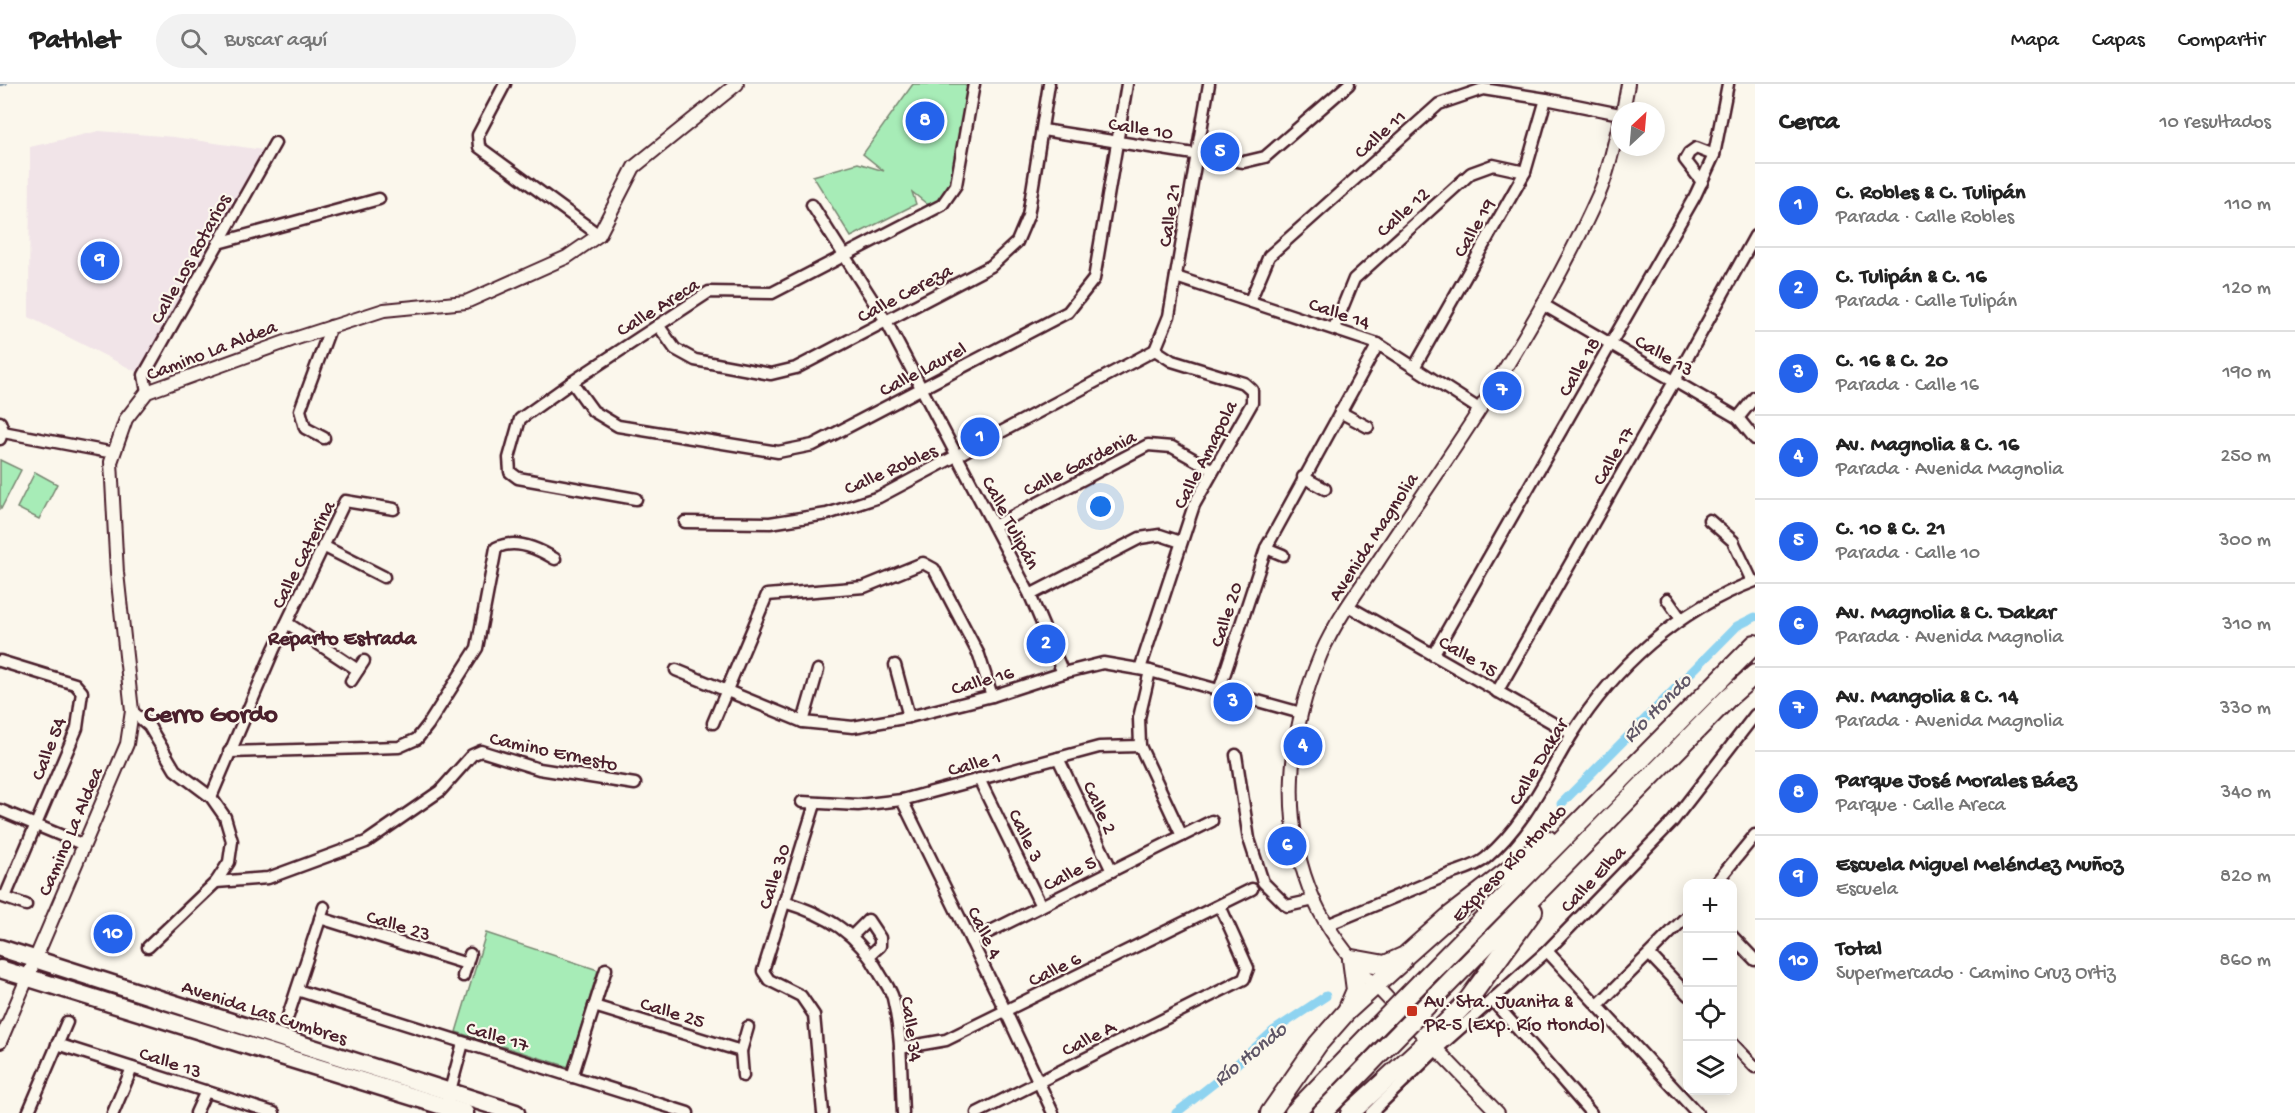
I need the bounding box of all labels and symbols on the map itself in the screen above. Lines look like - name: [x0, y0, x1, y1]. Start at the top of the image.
- pin: 8: [906, 99, 944, 144]
- north arrow: [1611, 102, 1665, 156]
- street label: Calle 11: [1351, 106, 1412, 165]
- street label: Calle 10: [1106, 114, 1174, 147]
- pin: 5: [1200, 130, 1240, 174]
- street label: Calle 21: [1155, 182, 1188, 249]
- street label: Calle 12: [1373, 184, 1436, 243]
- street label: Calle Los Rotarios: [147, 190, 238, 329]
- street label: Calle 19: [1450, 195, 1502, 262]
- pin: 9: [80, 238, 120, 284]
- street label: Calle Cereza: [854, 260, 958, 330]
- street label: Calle Areca: [613, 274, 705, 343]
- street label: Calle 14: [1305, 294, 1373, 337]
- street label: Camino La Aldea: [144, 317, 281, 388]
- street label: Calle 13: [1630, 331, 1697, 383]
- street label: Calle 18: [1555, 334, 1607, 402]
- street label: Calle Laurel: [876, 339, 971, 404]
- pin: 7: [1482, 368, 1522, 414]
- street label: Calle Amapola: [1170, 397, 1245, 514]
- pin: 1: [960, 414, 1000, 460]
- street label: Calle 17: [1589, 423, 1641, 490]
- street label: Calle Gardenia: [1020, 426, 1142, 503]
- street label: Calle Robles: [841, 440, 942, 502]
- street label: Avenida Magnolia: [1325, 469, 1425, 606]
- street label: Calle Tulipán: [975, 473, 1043, 575]
- your location: [1086, 492, 1115, 521]
- street label: Calle Caterina: [268, 497, 343, 613]
- street label: Calle 20: [1207, 580, 1250, 650]
- pin: 2: [1026, 622, 1066, 666]
- district label: Reparto Estrada: [267, 628, 417, 653]
- street label: Calle 15: [1434, 632, 1501, 684]
- street label: Calle 16: [949, 662, 1018, 702]
- water label: Río Hondo: [1619, 669, 1699, 749]
- pin: 3: [1214, 680, 1252, 724]
- district label: Cerro Gordo: [144, 701, 278, 732]
- street label: Calle 54: [28, 714, 73, 784]
- street label: Calle Dakar: [1505, 714, 1576, 810]
- pin: 4: [1284, 724, 1322, 768]
- street label: Camino Ernesto: [487, 729, 619, 778]
- street label: Calle 1: [946, 747, 1004, 783]
- street label: Camino La Aldea: [35, 764, 110, 900]
- street label: Calle 2: [1076, 778, 1120, 839]
- street label: Expreso Río Hondo: [1448, 800, 1573, 929]
- street label: Calle 3: [1001, 806, 1047, 867]
- pin: 6: [1268, 824, 1306, 868]
- street label: Calle 30: [755, 841, 798, 913]
- street label: Calle Elba: [1557, 841, 1633, 919]
- street label: Calle 5: [1040, 852, 1101, 898]
- street label: Calle 4: [960, 904, 1006, 964]
- street label: Calle 23: [363, 907, 433, 948]
- pin: 10: [94, 912, 132, 956]
- street label: Calle 6: [1025, 948, 1086, 994]
- street label: Avenida Las Cumbres: [178, 977, 350, 1052]
- place label: Av. Sta. Juanita & PR-5 (Exp. Río Hondo): [1423, 992, 1606, 1038]
- street label: Calle 25: [637, 994, 707, 1035]
- street label: Calle 34: [894, 995, 926, 1064]
- marker: Av. Sta. Juanita & PR-5 (Exp. Río Hondo): [1405, 1004, 1419, 1018]
- street label: Calle A: [1059, 1016, 1122, 1063]
- street label: Calle 17: [463, 1018, 532, 1059]
- water label: Río Hondo: [1209, 1018, 1294, 1093]
- street label: Calle 13: [136, 1043, 204, 1085]

